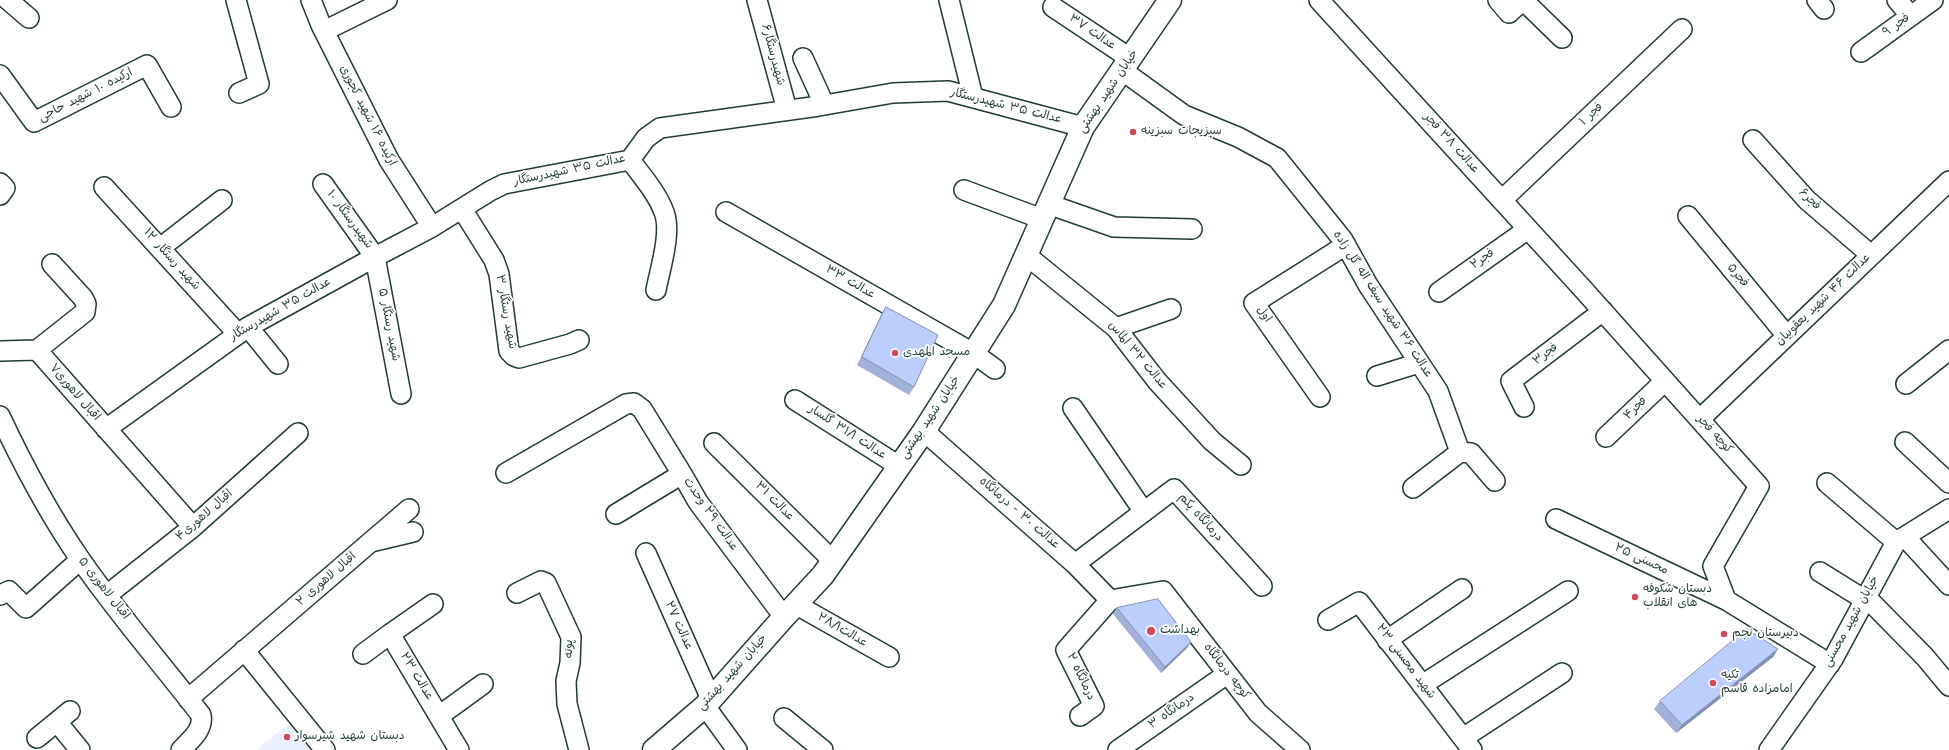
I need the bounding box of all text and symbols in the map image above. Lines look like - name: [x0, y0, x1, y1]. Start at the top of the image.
- street label: فجر ۹: [1881, 11, 1913, 41]
- street label: عدالت ۳۷: [1066, 12, 1118, 54]
- street label: شهیدرستگار۶: [757, 23, 787, 87]
- street label: خیابان شهید بهشتی: [1076, 48, 1142, 136]
- street label: ارکیده ۱۶ شهید کجوری: [335, 63, 399, 169]
- street label: ارکیده ۱۰ شهید حاجی: [37, 66, 135, 126]
- street label: عدالت ۳۵ شهیدرستگار: [949, 86, 1063, 128]
- street label: فجر ۱: [1577, 101, 1607, 129]
- street label: عدالت ۳۸ فجر: [1420, 111, 1482, 177]
- place label: سبزیجات سبزینه: [1141, 125, 1222, 139]
- marker: سبزیجات سبزینه: [1128, 127, 1138, 137]
- street label: عدالت ۳۵ شهیدرستگار: [512, 152, 628, 190]
- street label: فجر۶: [1795, 186, 1823, 214]
- street label: شهیدرستگار ۱۰: [323, 188, 375, 252]
- street label: شهید رستگار ۱۲: [140, 226, 202, 294]
- street label: عدالت ۳۶ شهید سیف اله گل زاده: [1329, 229, 1435, 381]
- street label: فجر۲: [1468, 247, 1498, 273]
- street label: عدالت ۴۶ شهید یعقوبیان: [1773, 251, 1875, 349]
- street label: فجر۵: [1723, 261, 1751, 291]
- street label: عدالت ۳۳: [822, 263, 878, 303]
- street label: شهید رستگار ۳: [491, 274, 519, 350]
- street label: عدالت ۳۵ شهیدرستگار: [228, 275, 334, 345]
- street label: شهید رستگار ۵: [374, 287, 402, 363]
- street label: اول: [1252, 304, 1274, 326]
- street label: عدالت ۳۲ الماس: [1104, 319, 1170, 393]
- street label: فجر۳: [1531, 341, 1561, 369]
- place label: مسجد المهدی: [903, 346, 970, 360]
- marker: مسجد المهدی: [890, 348, 900, 358]
- street label: اقبال لاهوری۷: [45, 362, 103, 424]
- street label: خیابان شهید بهشتی: [898, 374, 964, 462]
- street label: فجر۴: [1621, 394, 1651, 424]
- street label: عدالت ۳۱/۱ گلسار: [805, 402, 889, 464]
- street label: کوچه فجر: [1693, 413, 1735, 457]
- street label: عدالت ۲۹ وحدت: [679, 475, 741, 555]
- street label: عدالت ۳۰ - درمانگاه: [976, 475, 1062, 553]
- street label: عدالت ۳۱: [751, 479, 797, 525]
- street label: اقبال لاهوری۴: [174, 487, 236, 545]
- street label: درمانگاه یکم: [1175, 491, 1225, 545]
- street label: محسنی ۲۵: [1612, 541, 1670, 579]
- street label: اقبال لاهوری ۲: [294, 550, 360, 610]
- street label: اقبال لاهوری ۵: [74, 555, 132, 623]
- street label: خیابان شهید محسنی: [1821, 574, 1883, 670]
- place label: دبستان شکوفه های انقلاب: [1643, 583, 1712, 611]
- marker: دبستان شکوفه های انقلاب: [1630, 592, 1640, 602]
- street label: عدالت ۲۷: [661, 599, 695, 653]
- street label: عدالت۲۸/۱: [814, 611, 870, 651]
- street label: شهید محسنی ۲۳: [1372, 622, 1438, 702]
- place label: بهداشت: [1160, 624, 1200, 638]
- marker: بهداشت: [1145, 625, 1157, 637]
- place label: دبیرستان نجم: [1732, 627, 1799, 641]
- marker: دبیرستان نجم: [1719, 629, 1729, 639]
- street label: خیابان شهید بهشتی: [695, 632, 771, 714]
- street label: پونه: [563, 639, 577, 659]
- street label: کوچه درمانگاه: [1200, 641, 1252, 703]
- street label: عدالت ۲۳: [396, 650, 436, 704]
- street label: درمانگاه ۲: [1062, 651, 1098, 703]
- place label: تکیه امامزاده قاسم: [1721, 669, 1793, 697]
- marker: تکیه امامزاده قاسم: [1708, 678, 1718, 688]
- street label: درمانگاه ۳: [1146, 691, 1198, 733]
- place label: دبستان شهید شیرسوار: [295, 730, 405, 744]
- marker: دبستان شهید شیرسوار: [282, 732, 292, 742]

